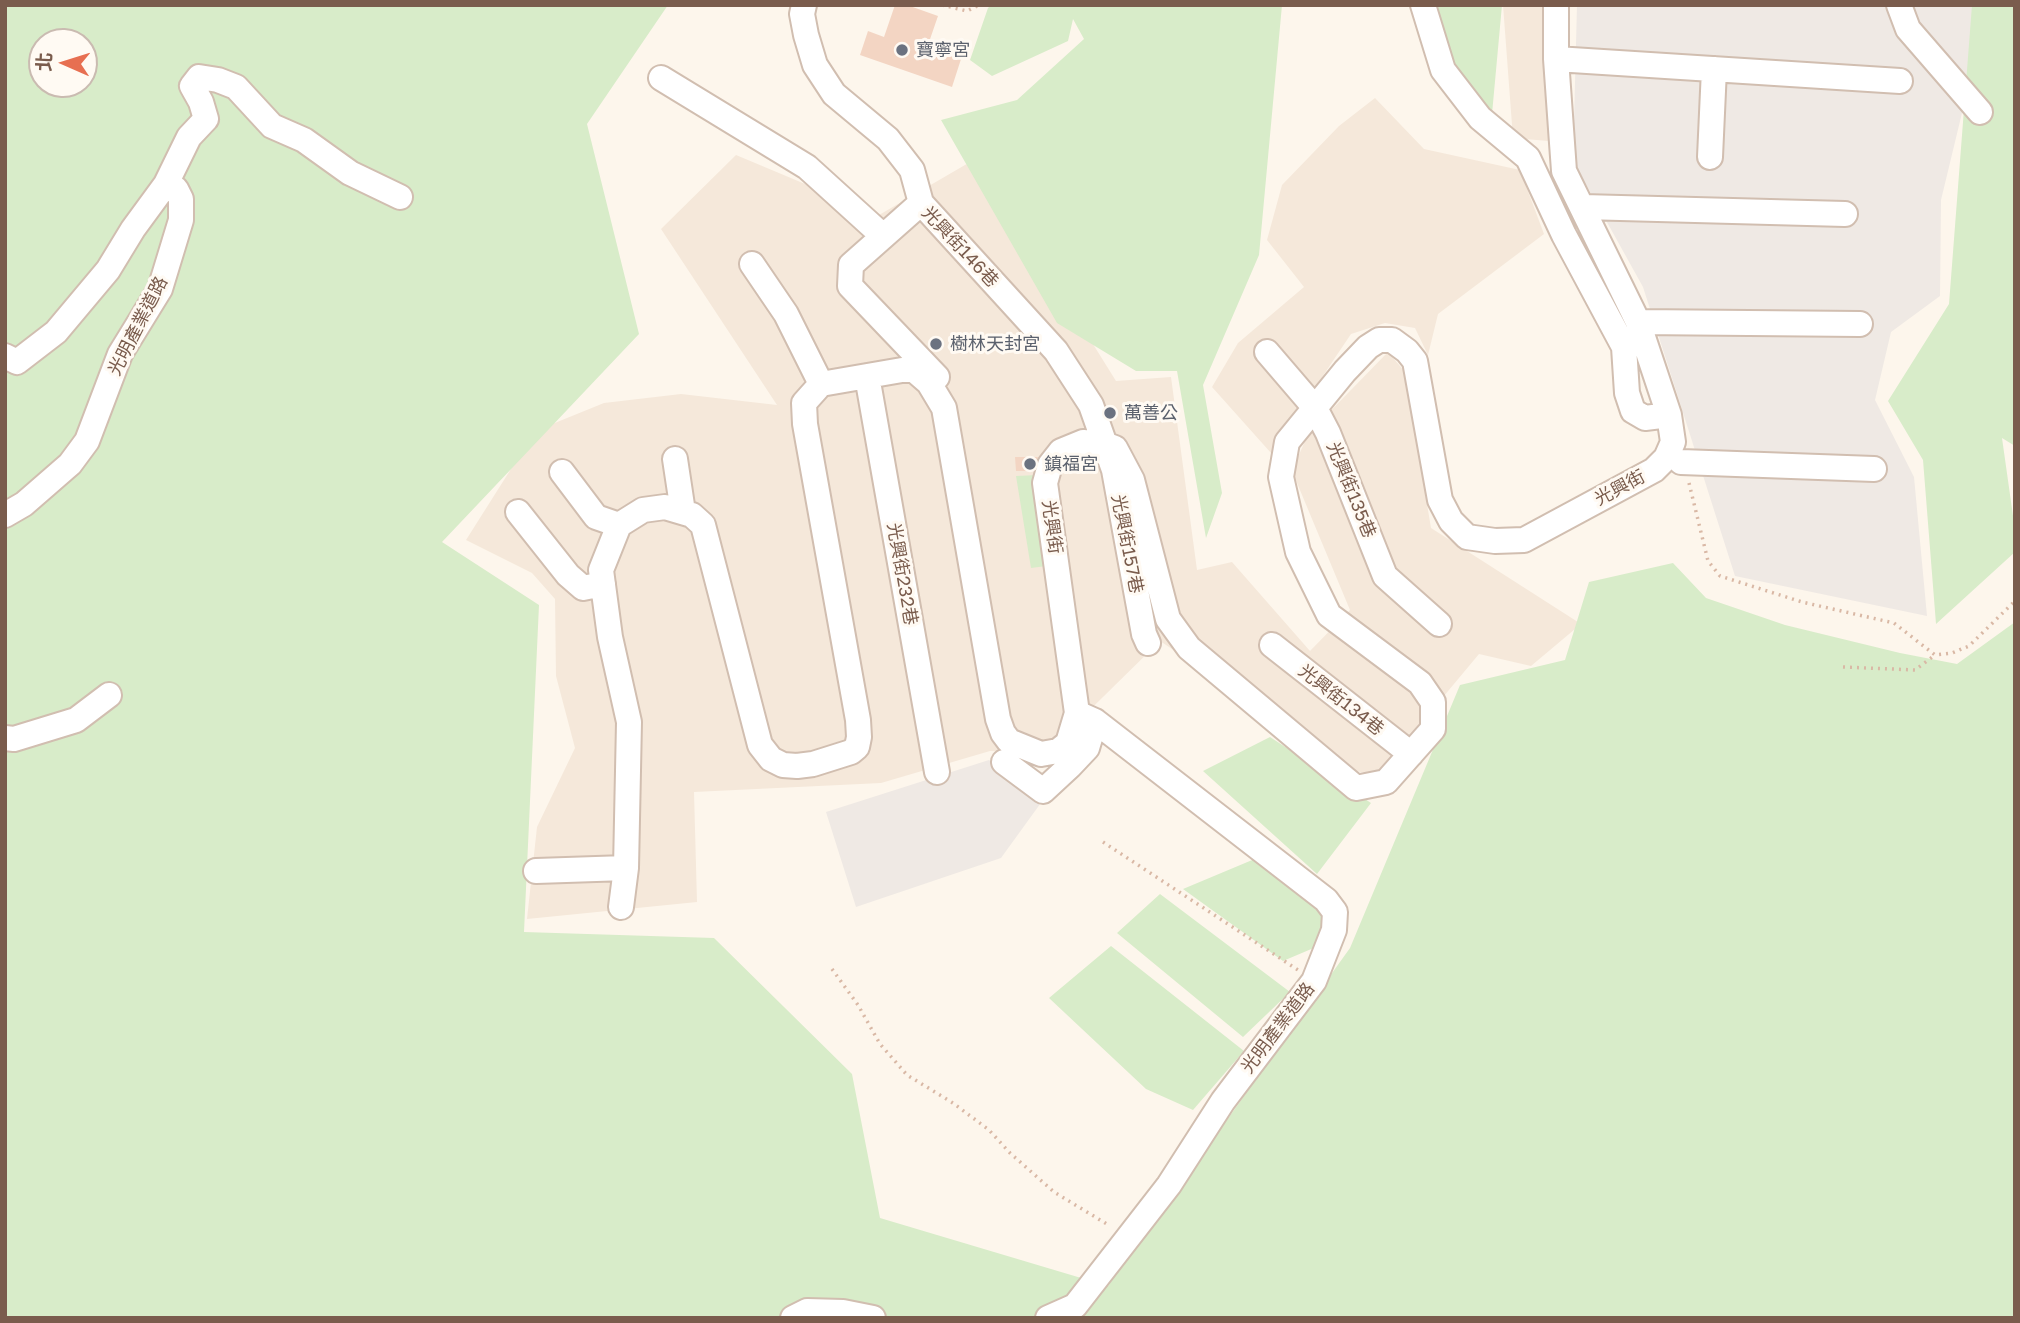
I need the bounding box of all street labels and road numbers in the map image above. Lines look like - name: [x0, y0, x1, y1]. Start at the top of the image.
- street label: 光興街146巷: [917, 202, 1003, 292]
- street label: 光明產業道路: [104, 273, 172, 379]
- street label: 光興街135巷: [1322, 439, 1380, 541]
- street label: 光興街: [1591, 466, 1649, 510]
- street label: 光興街157巷: [1107, 493, 1147, 595]
- street label: 光興街: [1038, 499, 1066, 555]
- street label: 光興街232巷: [882, 521, 922, 627]
- street label: 光興街134巷: [1294, 660, 1388, 740]
- street label: 光明產業道路: [1237, 978, 1319, 1078]

